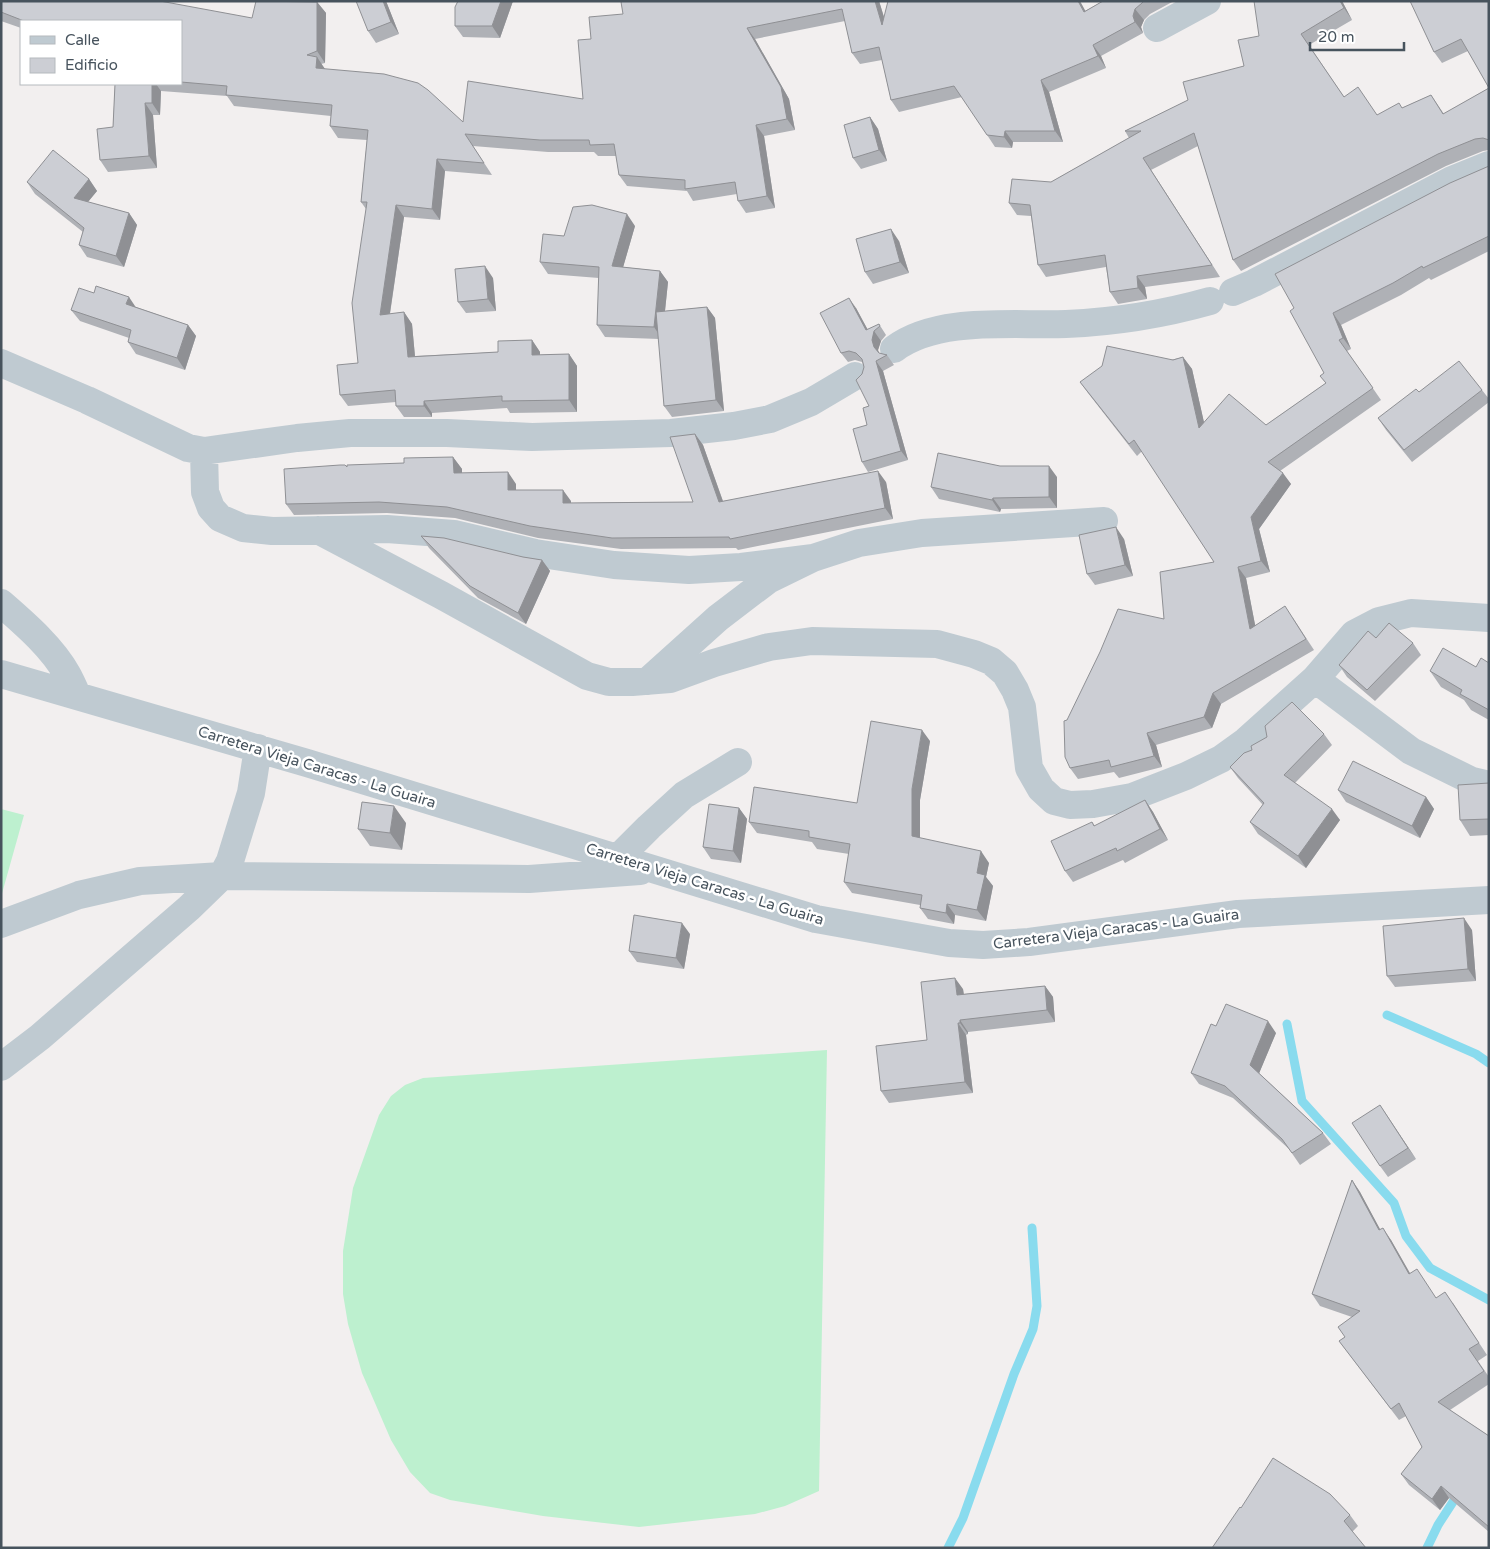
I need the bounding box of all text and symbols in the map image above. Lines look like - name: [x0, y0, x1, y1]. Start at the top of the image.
- legend: [20, 20, 182, 85]
- scale bar: [1310, 20, 1404, 52]
- text: 20 m: [1318, 28, 1355, 46]
- text: Calle: [65, 31, 100, 49]
- text: Edificio: [65, 56, 118, 74]
- street label: Carretera Vieja Caracas - La Guaira: [196, 722, 438, 812]
- street label: Carretera Vieja Caracas - La Guaira: [584, 839, 826, 929]
- street label: Carretera Vieja Caracas - La Guaira: [992, 905, 1240, 953]

